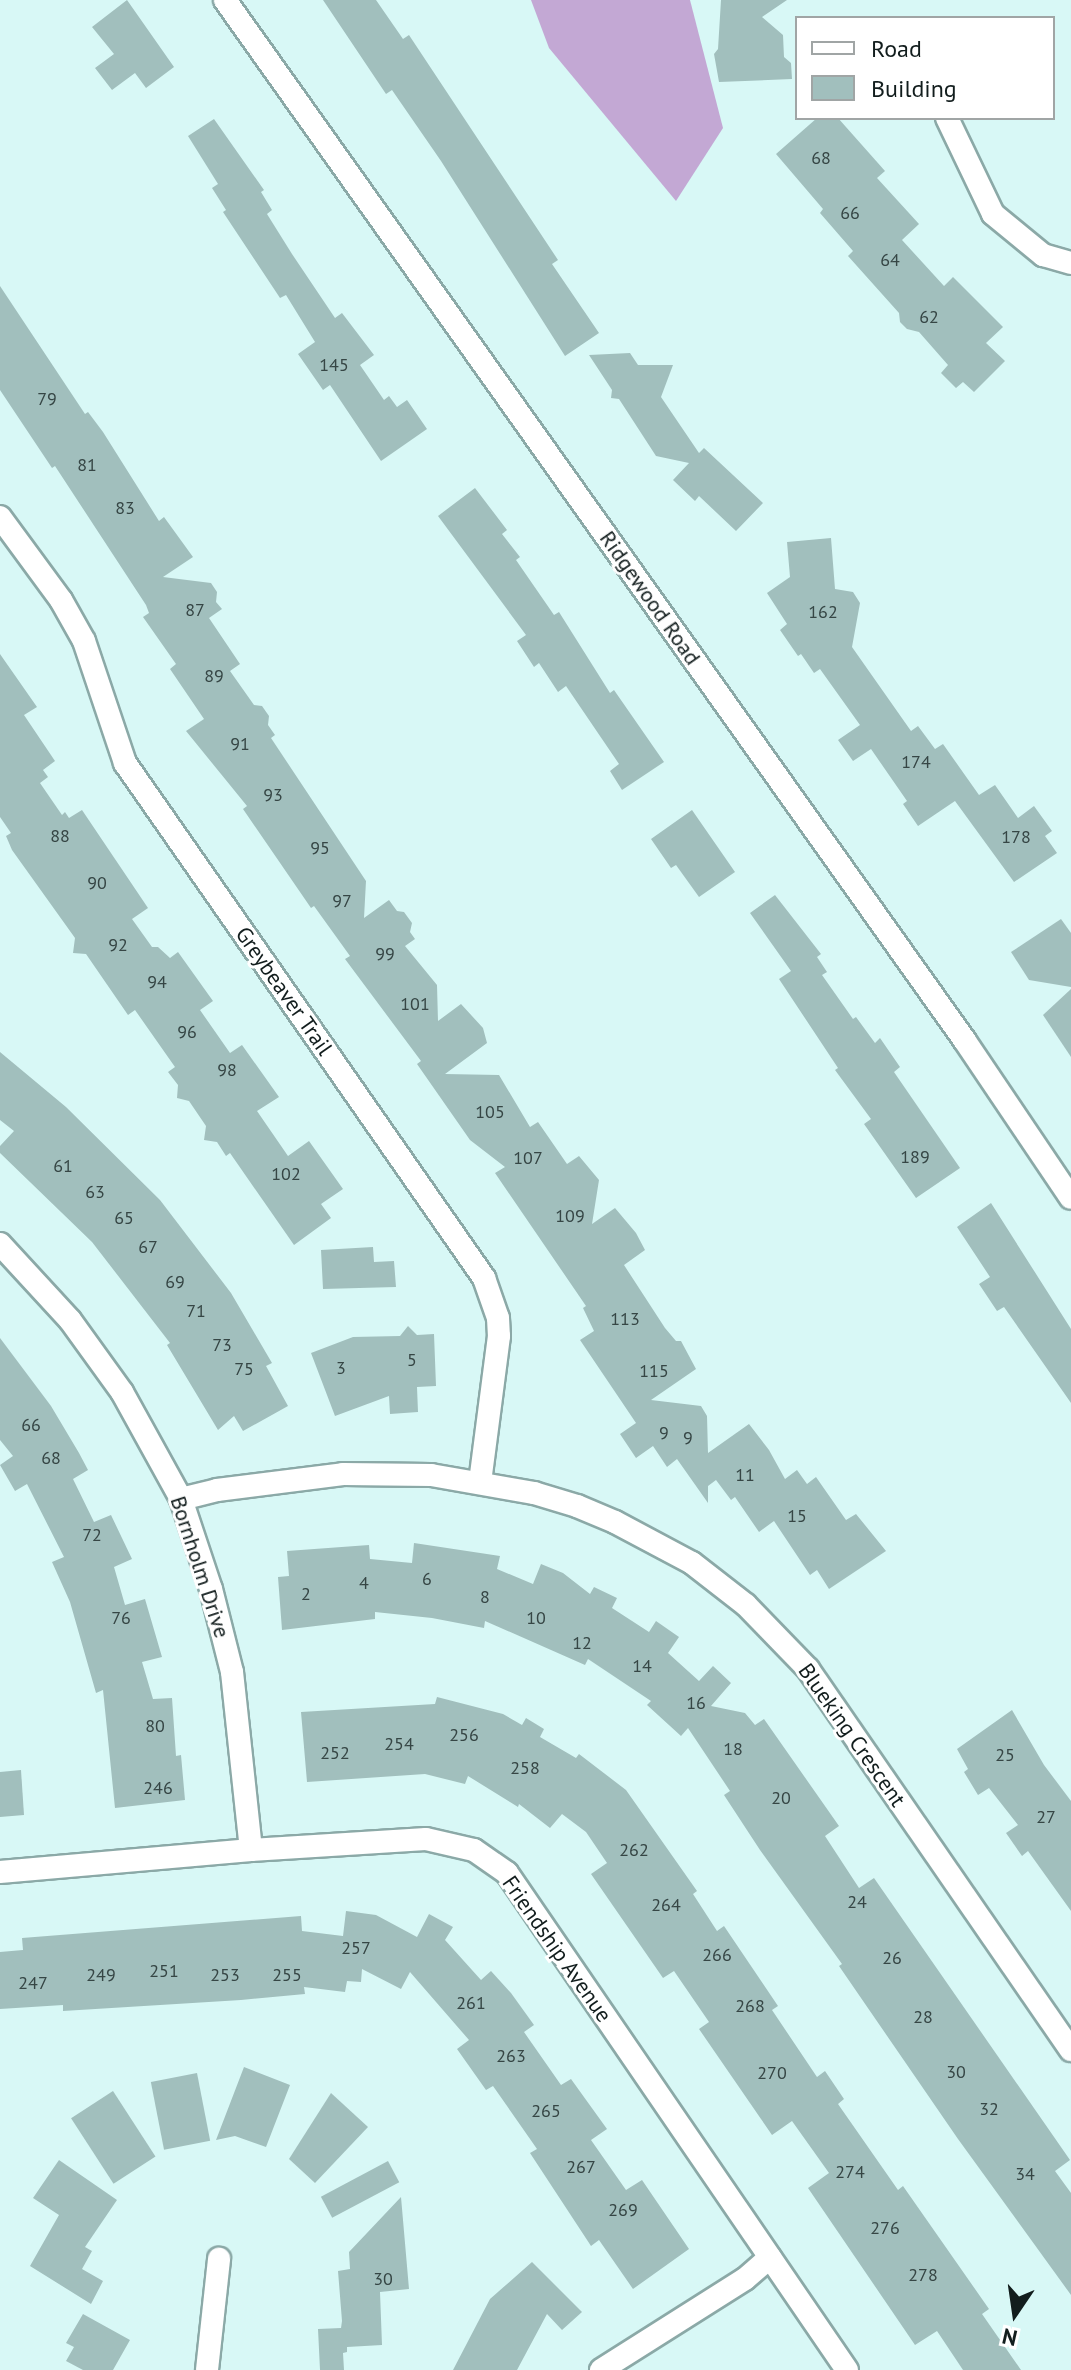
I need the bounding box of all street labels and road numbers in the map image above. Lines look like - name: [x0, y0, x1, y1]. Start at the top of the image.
- street label: Ridgewood Road: [594, 526, 706, 670]
- street label: Greybeaver Trail: [230, 921, 338, 1061]
- street label: Bornholm Drive: [165, 1493, 235, 1641]
- street label: Blueking Crescent: [793, 1658, 911, 1812]
- street label: Friendship Avenue: [496, 1870, 618, 2028]

